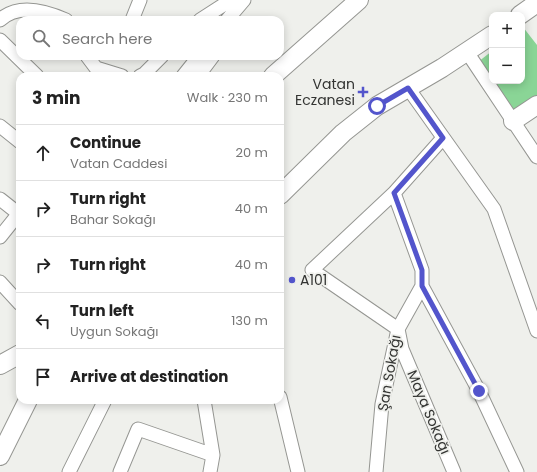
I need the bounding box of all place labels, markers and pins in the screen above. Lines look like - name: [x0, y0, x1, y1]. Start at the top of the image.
- place label: Vatan Eczanesi: [295, 74, 355, 110]
- marker: Vatan Eczanesi: [358, 87, 368, 97]
- place label: A101: [300, 270, 327, 290]
- marker: A101: [287, 275, 297, 285]

